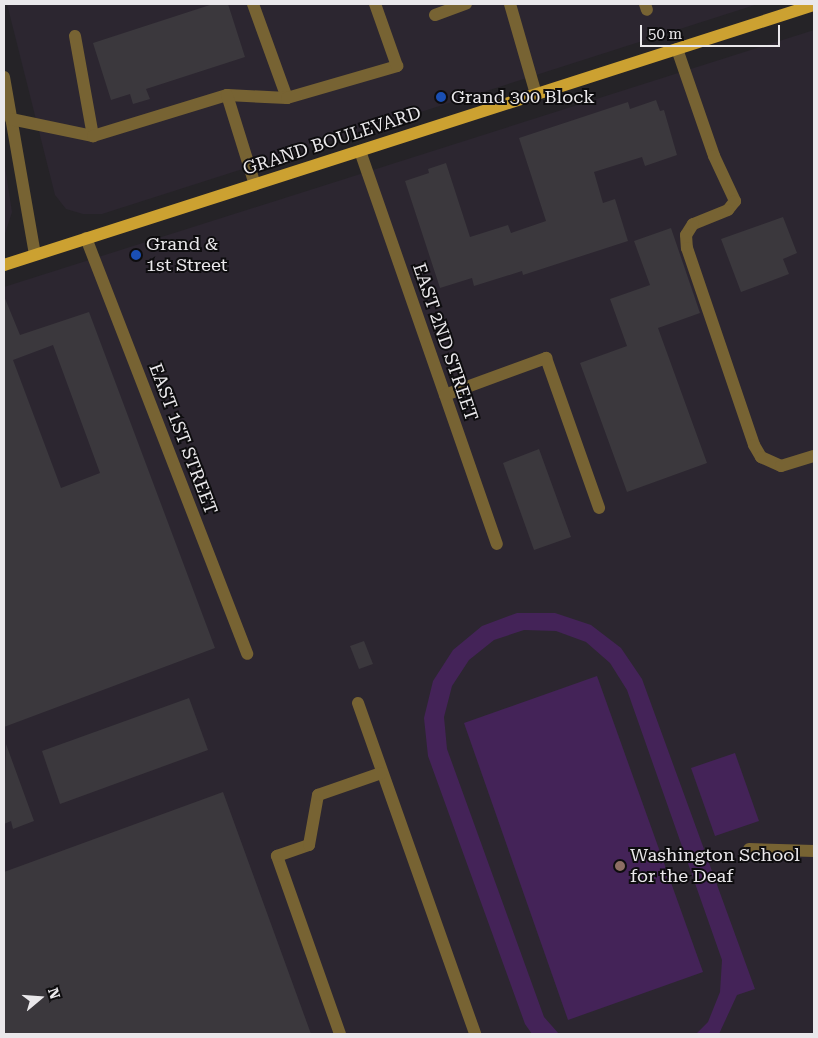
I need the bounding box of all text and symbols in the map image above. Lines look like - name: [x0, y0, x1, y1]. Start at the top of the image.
- scale bar: [643, 15, 783, 47]
- text: 50 m: [648, 25, 682, 43]
- place label: Grand 300 Block: [451, 86, 595, 108]
- marker: Grand 300 Block: [435, 91, 447, 103]
- street label: GRAND BOULEVARD: [240, 102, 424, 180]
- place label: Grand & 1st Street: [146, 234, 228, 276]
- marker: Grand & 1st Street: [130, 249, 142, 261]
- street label: EAST 2ND STREET: [408, 260, 482, 424]
- street label: EAST 1ST STREET: [144, 360, 222, 518]
- place label: Washington School for the Deaf: [630, 845, 800, 888]
- marker: Washington School for the Deaf: [614, 860, 626, 872]
- north arrow: [15, 973, 65, 1023]
- text: N: [45, 986, 64, 1001]

